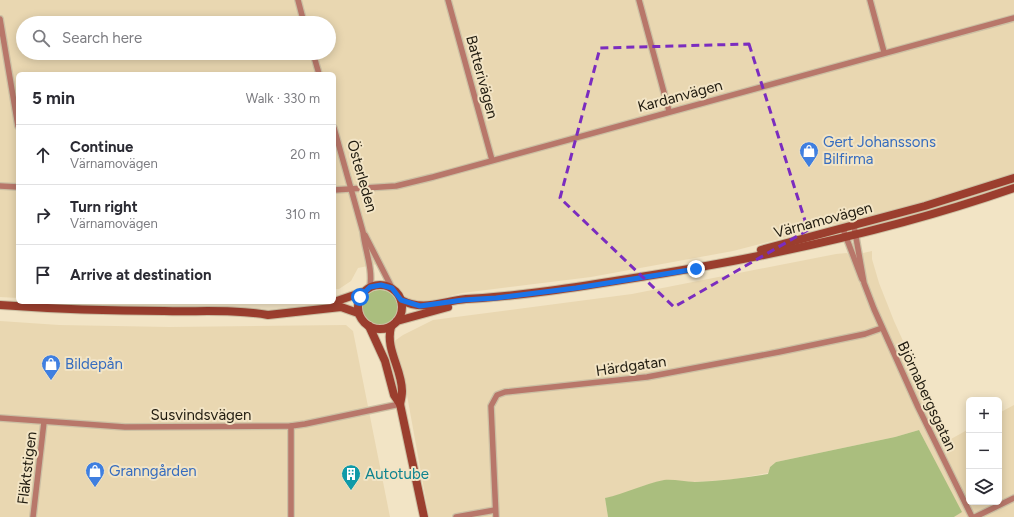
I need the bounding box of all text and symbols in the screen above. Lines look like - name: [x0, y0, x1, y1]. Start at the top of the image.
- search box: [16, 16, 336, 60]
- icon: search: [30, 27, 52, 49]
- text: Search here: [62, 29, 142, 47]
- street label: Batterivägen: [462, 33, 502, 121]
- street label: Kardanvägen: [636, 76, 724, 116]
- text: 5 min: [32, 88, 75, 108]
- text: Walk · 330 m: [246, 91, 320, 106]
- place label: Gert Johanssons Bilfirma: [823, 133, 936, 168]
- text: Continue: [70, 138, 133, 156]
- street label: Österleden: [343, 138, 381, 214]
- shop icon: Gert Johanssons Bilfirma: [798, 140, 820, 168]
- icon: ahead: [32, 144, 54, 166]
- text: 20 m: [290, 147, 320, 162]
- text: Värnamovägen: [70, 156, 158, 171]
- text: Turn right: [70, 198, 138, 216]
- street label: Värnamovägen: [772, 198, 874, 242]
- icon: right: [32, 204, 54, 226]
- text: 310 m: [285, 207, 320, 222]
- text: Värnamovägen: [70, 216, 158, 231]
- route end: [687, 260, 705, 278]
- icon: arrive: [32, 264, 54, 286]
- text: Arrive at destination: [70, 266, 211, 284]
- route start: [351, 288, 369, 306]
- street label: Björnabergsgatan: [894, 338, 960, 454]
- street label: Härdgatan: [595, 352, 667, 380]
- shop icon: Bildepån: [40, 353, 62, 381]
- place label: Bildepån: [65, 355, 123, 373]
- map controls: [966, 397, 1002, 505]
- button: +: [966, 397, 1002, 433]
- street label: Susvindsvägen: [151, 406, 251, 424]
- street label: Fläktstigen: [14, 430, 40, 506]
- button: −: [966, 433, 1002, 469]
- shop icon: Granngården: [84, 460, 106, 488]
- place label: Granngården: [109, 462, 197, 480]
- building icon: Autotube: [340, 463, 362, 491]
- place label: Autotube: [365, 465, 429, 483]
- button: layers: [966, 469, 1002, 505]

